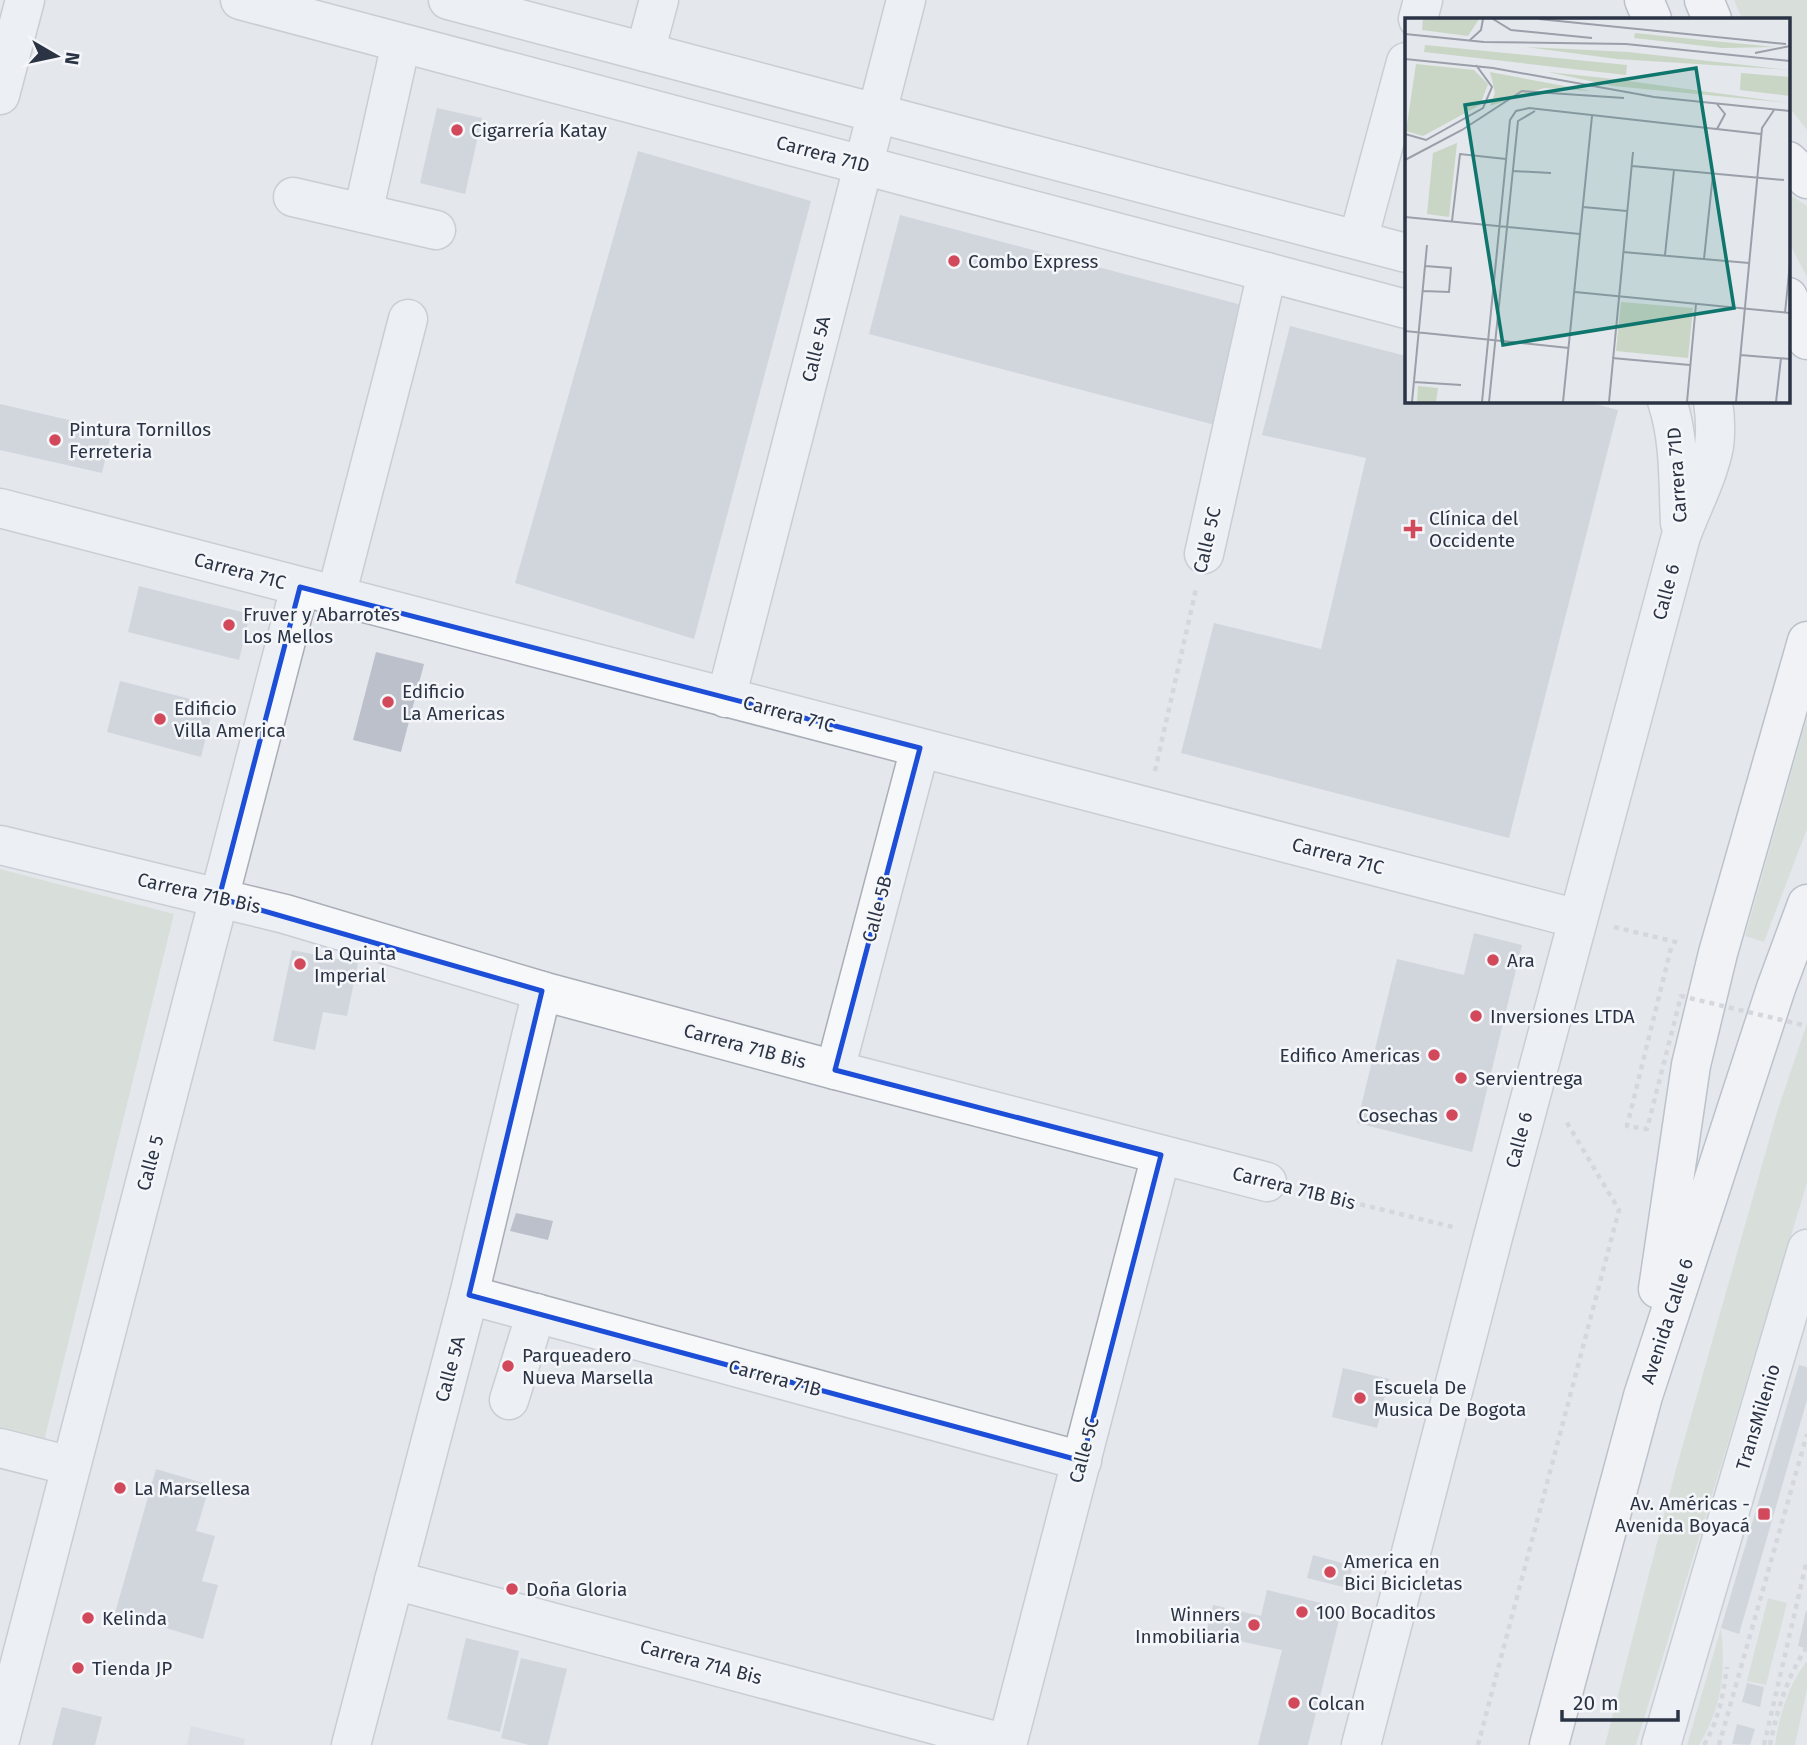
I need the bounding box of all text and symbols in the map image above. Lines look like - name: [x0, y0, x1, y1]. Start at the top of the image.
- inset map: [1405, 18, 1790, 402]
- north arrow: [21, 21, 91, 91]
- text: N: [60, 51, 85, 67]
- place label: Cigarrería Katay: [471, 119, 608, 142]
- marker: Cigarrería Katay: [449, 122, 465, 138]
- street label: Carrera 71D: [774, 130, 872, 178]
- place label: Combo Express: [968, 250, 1099, 273]
- marker: Combo Express: [946, 253, 962, 269]
- street label: Calle 5A: [797, 313, 835, 384]
- place label: Pintura Tornillos Ferreteria: [69, 418, 211, 463]
- street label: Carrera 71D: [1662, 426, 1692, 524]
- marker: Pintura Tornillos Ferreteria: [47, 432, 63, 448]
- street label: Calle 5C: [1188, 504, 1226, 575]
- place label: Clínica del Occidente: [1429, 507, 1519, 552]
- marker: Clínica del Occidente: [1403, 519, 1423, 539]
- street label: Carrera 71C: [192, 548, 289, 594]
- street label: Calle 6: [1647, 561, 1685, 623]
- place label: Fruver y Abarrotes Los Mellos: [243, 603, 400, 648]
- marker: Fruver y Abarrotes Los Mellos: [221, 617, 237, 633]
- place label: Edificio La Americas: [402, 680, 505, 725]
- street label: Carrera 71C: [741, 691, 838, 737]
- marker: Edificio La Americas: [380, 694, 396, 710]
- place label: Edificio Villa America: [174, 697, 286, 742]
- marker: Edificio Villa America: [152, 711, 168, 727]
- street label: Carrera 71C: [1290, 833, 1387, 879]
- street label: Carrera 71B Bis: [135, 868, 263, 918]
- street label: Calle 5B: [857, 873, 897, 945]
- place label: La Quinta Imperial: [314, 942, 396, 987]
- place label: Ara: [1507, 949, 1535, 972]
- marker: Ara: [1485, 952, 1501, 968]
- marker: La Quinta Imperial: [292, 956, 308, 972]
- place label: Inversiones LTDA: [1490, 1005, 1635, 1028]
- marker: Inversiones LTDA: [1468, 1008, 1484, 1024]
- street label: Carrera 71B Bis: [681, 1019, 809, 1073]
- place label: Edifico Americas: [1280, 1044, 1420, 1067]
- marker: Edifico Americas: [1426, 1047, 1442, 1063]
- place label: Servientrega: [1475, 1067, 1583, 1090]
- marker: Servientrega: [1453, 1070, 1469, 1086]
- place label: Cosechas: [1358, 1104, 1438, 1127]
- marker: Cosechas: [1444, 1107, 1460, 1123]
- street label: Calle 6: [1500, 1109, 1538, 1171]
- street label: Calle 5: [132, 1133, 168, 1193]
- street label: Carrera 71B Bis: [1230, 1162, 1358, 1214]
- street label: Avenida Calle 6: [1636, 1255, 1698, 1387]
- street label: Calle 5A: [430, 1333, 470, 1405]
- place label: Parqueadero Nueva Marsella: [522, 1344, 654, 1389]
- street label: Carrera 71B: [726, 1355, 824, 1401]
- marker: Parqueadero Nueva Marsella: [500, 1358, 516, 1374]
- street label: TransMilenio: [1731, 1361, 1785, 1473]
- place label: Escuela De Musica De Bogota: [1374, 1376, 1526, 1421]
- marker: Escuela De Musica De Bogota: [1352, 1390, 1368, 1406]
- street label: Calle 5C: [1064, 1414, 1104, 1485]
- place label: La Marsellesa: [134, 1477, 250, 1500]
- marker: La Marsellesa: [112, 1480, 128, 1496]
- place label: Av. Américas - Avenida Boyacá: [1615, 1492, 1750, 1537]
- marker: Av. Américas - Avenida Boyacá: [1756, 1506, 1772, 1522]
- place label: America en Bici Bicicletas: [1344, 1550, 1463, 1595]
- marker: America en Bici Bicicletas: [1322, 1564, 1338, 1580]
- place label: Doña Gloria: [526, 1578, 627, 1601]
- marker: Doña Gloria: [504, 1581, 520, 1597]
- place label: 100 Bocaditos: [1316, 1601, 1436, 1624]
- place label: Winners Inmobiliaria: [1135, 1603, 1240, 1648]
- marker: 100 Bocaditos: [1294, 1604, 1310, 1620]
- place label: Kelinda: [102, 1607, 167, 1630]
- marker: Kelinda: [80, 1610, 96, 1626]
- marker: Winners Inmobiliaria: [1246, 1617, 1262, 1633]
- street label: Carrera 71A Bis: [638, 1635, 765, 1689]
- place label: Tienda JP: [92, 1657, 172, 1680]
- marker: Tienda JP: [70, 1660, 86, 1676]
- scale bar: [1562, 1678, 1678, 1722]
- text: 20 m: [1573, 1690, 1619, 1716]
- place label: Colcan: [1308, 1692, 1365, 1715]
- marker: Colcan: [1286, 1695, 1302, 1711]

